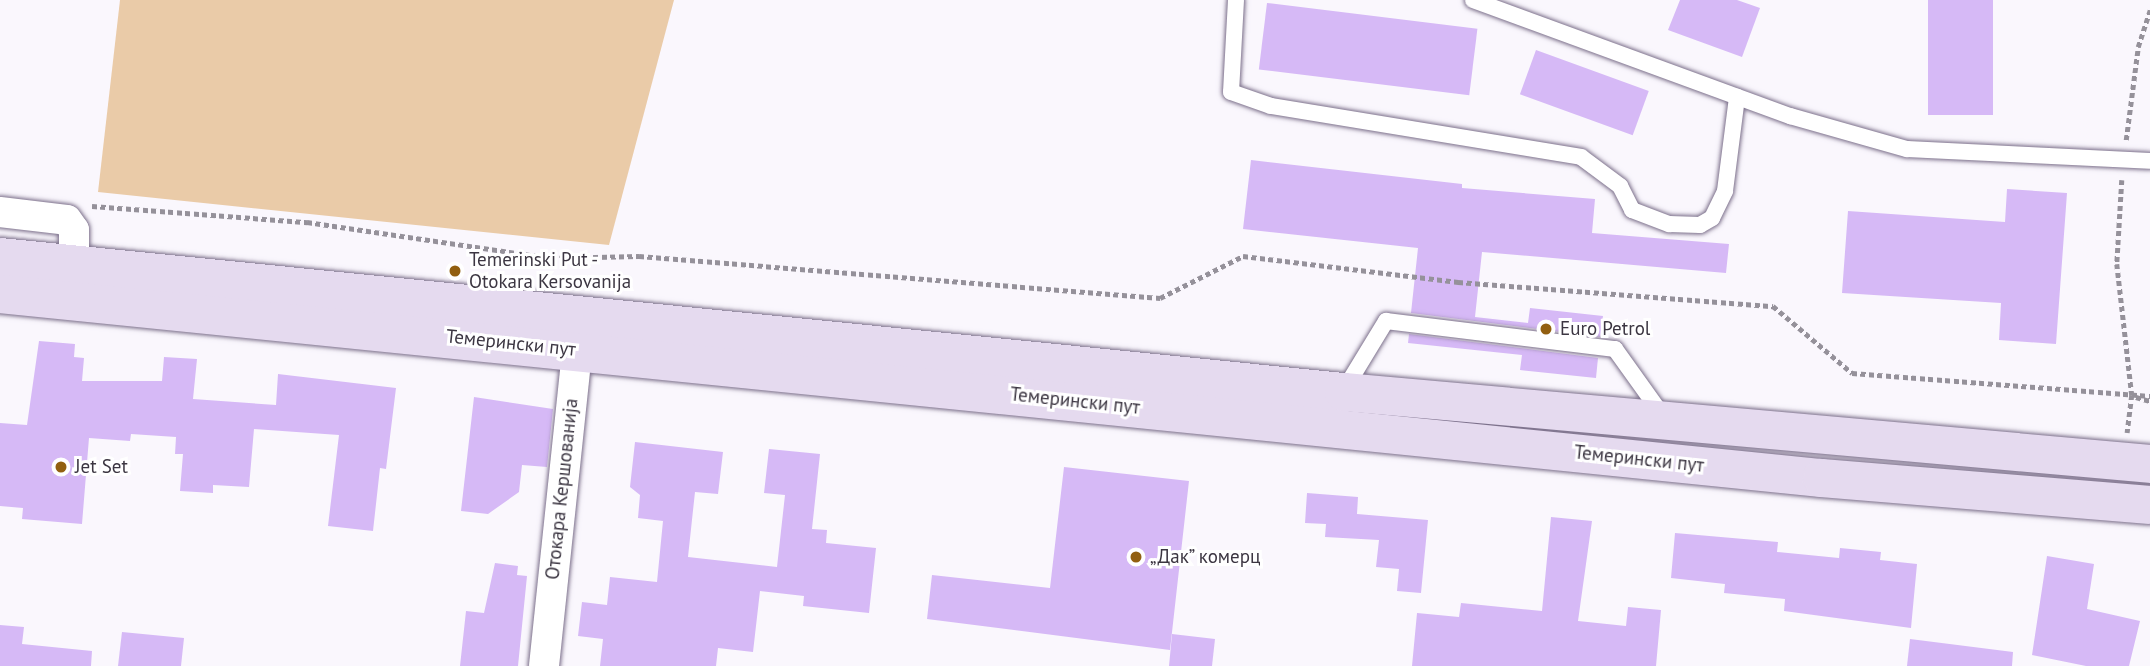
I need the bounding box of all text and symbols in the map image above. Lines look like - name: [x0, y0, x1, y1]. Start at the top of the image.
- place label: Temerinski Put - Otokara Kersovanija: [469, 249, 631, 293]
- marker: Temerinski Put - Otokara Kersovanija: [447, 263, 463, 279]
- place label: Euro Petrol: [1560, 318, 1650, 340]
- marker: Euro Petrol: [1538, 321, 1554, 337]
- street label: Темерински пут: [445, 325, 577, 361]
- street label: Темерински пут: [1009, 383, 1141, 419]
- street label: Отокара Кершованија: [541, 397, 583, 581]
- street label: Темерински пут: [1573, 441, 1705, 477]
- place label: Jet Set: [75, 456, 128, 478]
- marker: Jet Set: [53, 459, 69, 475]
- place label: „Дак” комерц: [1150, 546, 1262, 568]
- marker: „Дак” комерц: [1128, 549, 1144, 565]

